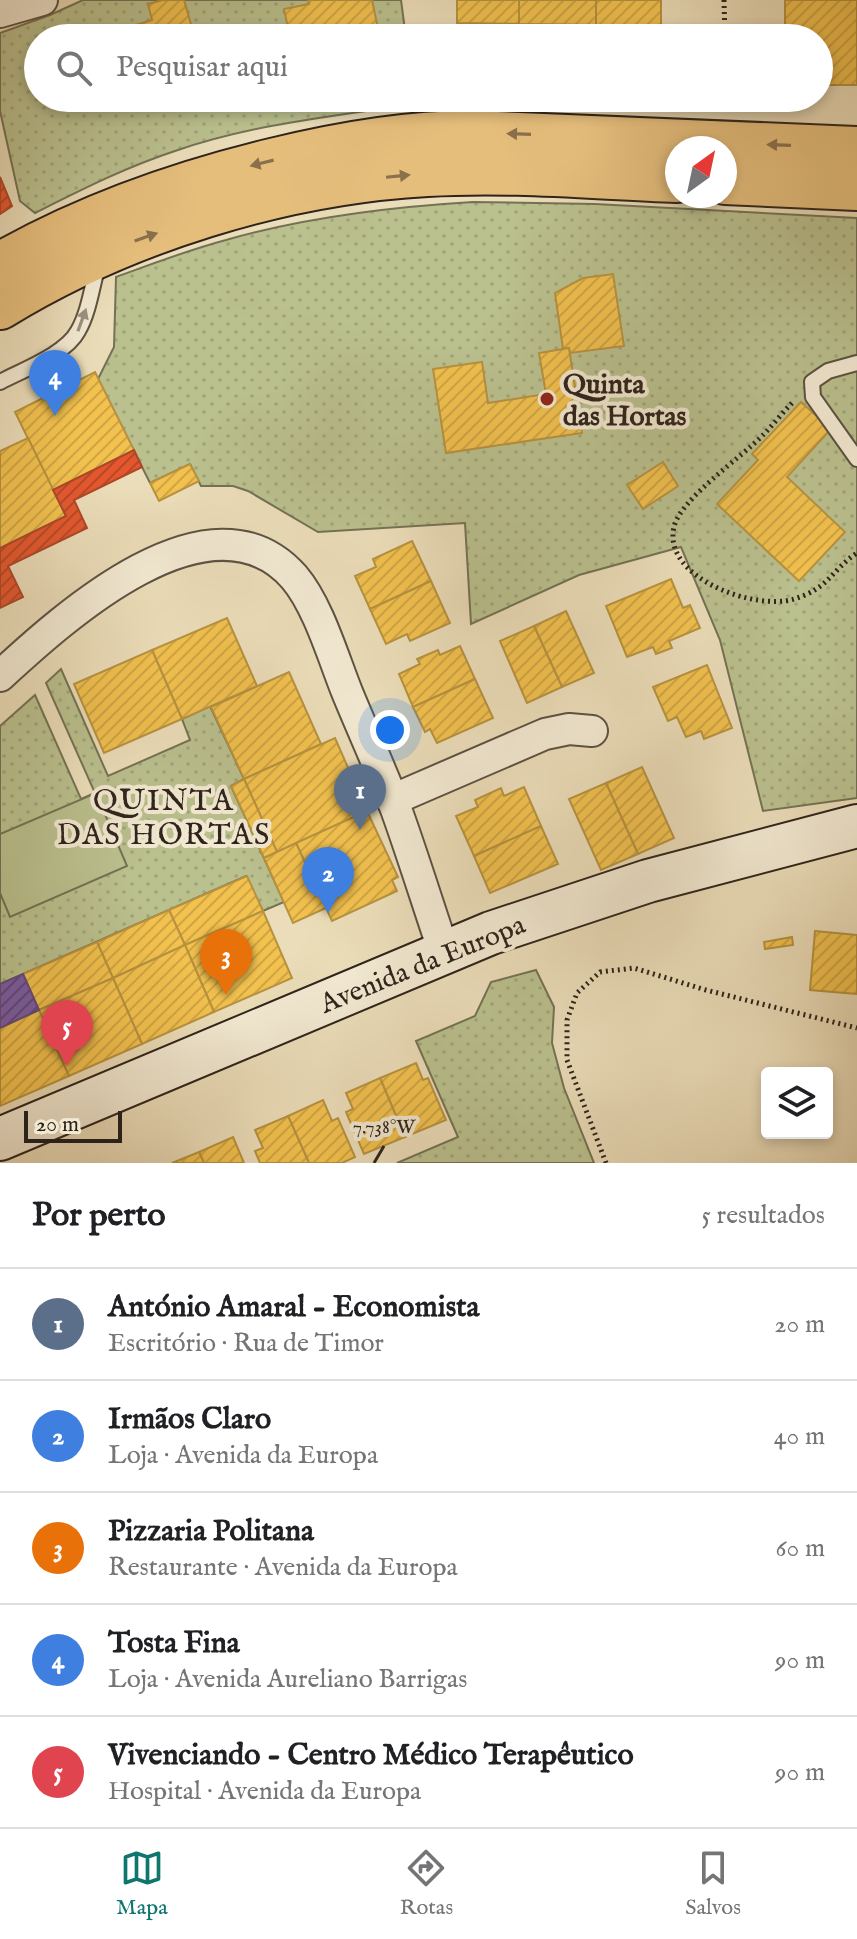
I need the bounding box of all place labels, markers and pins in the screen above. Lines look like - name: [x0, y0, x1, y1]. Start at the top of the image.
- pin: 4: [29, 350, 81, 416]
- place label: Quinta das Hortas: [563, 368, 687, 435]
- marker: Quinta das Hortas: [538, 390, 556, 408]
- pin: 1: [334, 764, 386, 830]
- pin: 2: [302, 847, 354, 913]
- pin: 3: [200, 929, 252, 995]
- pin: 5: [41, 1000, 93, 1066]

